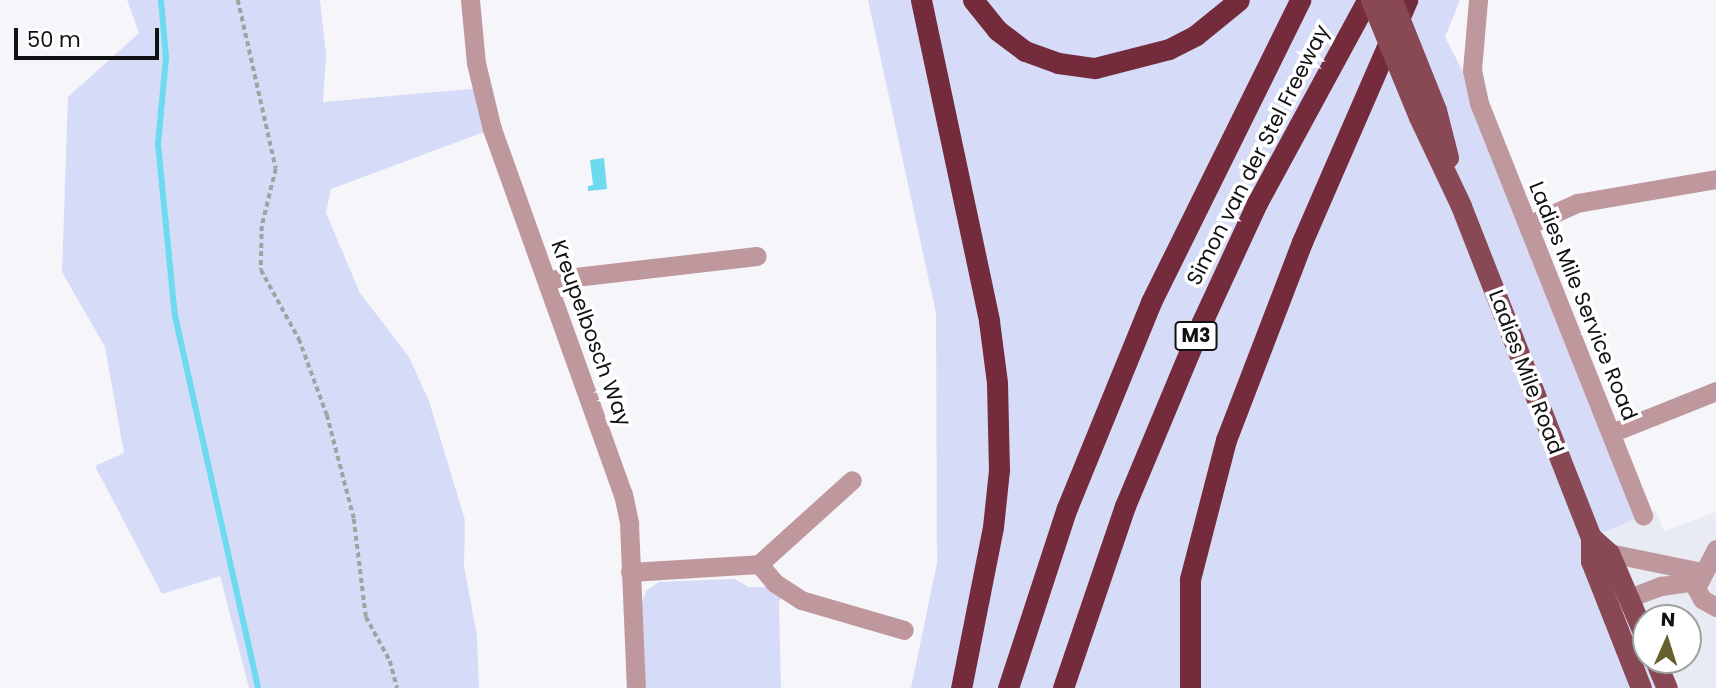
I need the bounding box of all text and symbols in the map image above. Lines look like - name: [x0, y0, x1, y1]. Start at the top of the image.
- scale bar: [18, 14, 163, 58]
- street label: Simon van der Stel Freeway: [1181, 21, 1335, 289]
- text: 50 m: [27, 25, 81, 54]
- street label: Ladies Mile Service Road: [1523, 178, 1643, 424]
- street label: Kreupelbosch Way: [546, 237, 636, 429]
- street label: Ladies Mile Road: [1483, 286, 1569, 458]
- road number: M3: [1173, 320, 1219, 352]
- north arrow: [1632, 604, 1702, 674]
- text: N: [1660, 606, 1676, 633]

